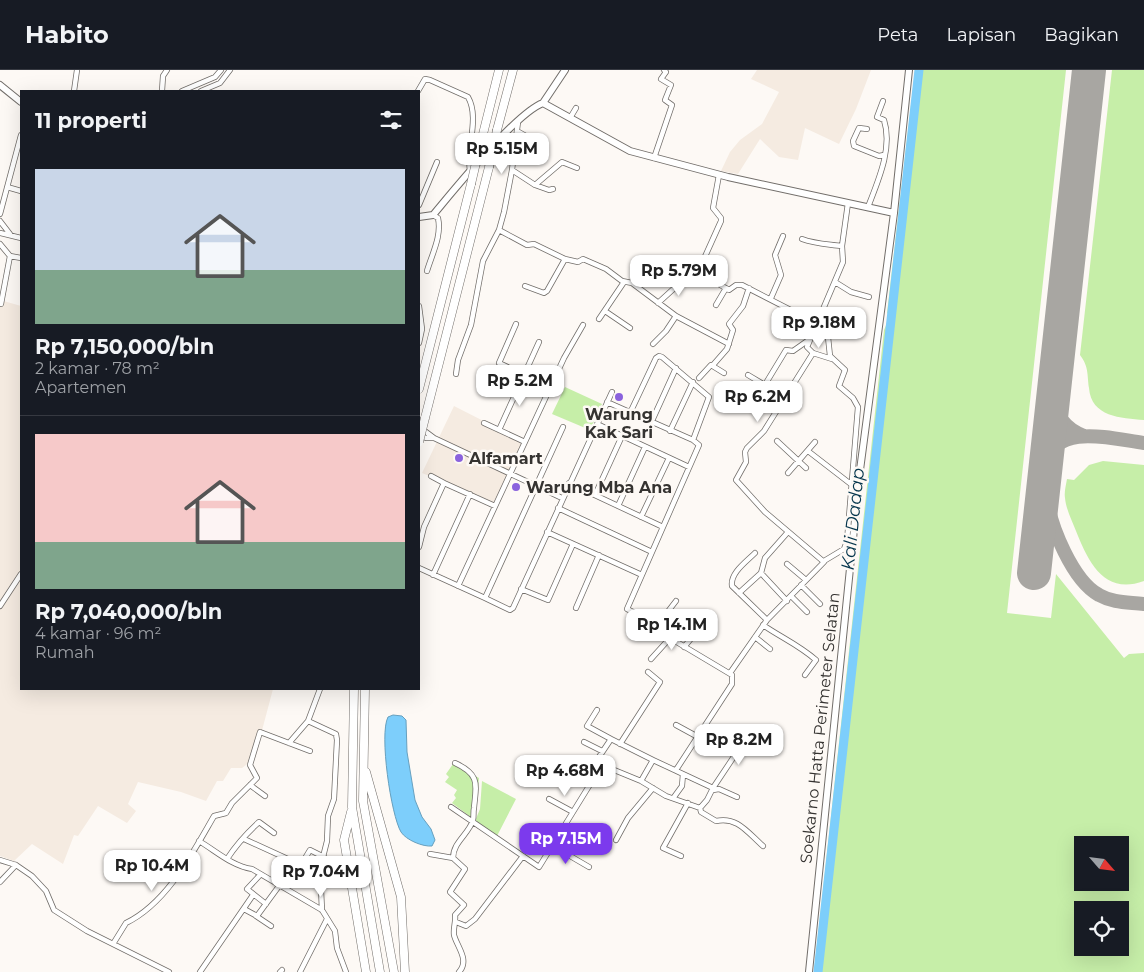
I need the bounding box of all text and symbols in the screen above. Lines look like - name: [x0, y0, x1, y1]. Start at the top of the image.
- text: Habito: [25, 20, 109, 49]
- text: Peta: [877, 24, 918, 46]
- text: Lapisan: [946, 24, 1016, 46]
- text: Bagikan: [1044, 24, 1119, 46]
- icon: filters: [377, 106, 405, 134]
- text: 11 properti: [35, 108, 147, 133]
- pin: Rp 5.15M: [450, 132, 554, 175]
- text: Rp 5.15M: [466, 139, 538, 158]
- icon: home: [175, 201, 265, 291]
- pin: Rp 5.79M: [627, 254, 731, 297]
- text: Rp 5.79M: [641, 261, 717, 280]
- pin: Rp 9.18M: [767, 306, 871, 349]
- text: Rp 9.18M: [782, 313, 856, 332]
- text: Rp 7,150,000/bln: [35, 334, 214, 359]
- text: 2 kamar · 78 m²: [35, 359, 160, 378]
- pin: Rp 5.2M: [474, 364, 566, 407]
- text: Rp 5.2M: [487, 371, 553, 390]
- text: Apartemen: [35, 378, 127, 397]
- pin: Rp 6.2M: [712, 380, 804, 423]
- text: Rp 6.2M: [725, 387, 791, 406]
- marker: Warung Kak Sari: [613, 391, 625, 403]
- place label: Warung Kak Sari: [585, 405, 653, 442]
- place label: Alfamart: [468, 449, 543, 468]
- marker: Alfamart: [453, 452, 465, 464]
- icon: home: [175, 467, 265, 557]
- water label: Kali Dadap: [837, 467, 869, 571]
- place label: Warung Mba Ana: [526, 478, 672, 497]
- marker: Warung Mba Ana: [510, 481, 522, 493]
- street label: Soekarno Hatta Perimeter Selatan: [796, 591, 844, 865]
- text: Rp 7,040,000/bln: [35, 599, 222, 624]
- pin: Rp 14.1M: [620, 608, 724, 651]
- text: Rp 14.1M: [637, 615, 707, 634]
- text: 4 kamar · 96 m²: [35, 624, 161, 643]
- text: Rumah: [35, 643, 95, 662]
- pin: Rp 8.2M: [693, 724, 785, 766]
- text: Rp 8.2M: [705, 730, 773, 749]
- pin: Rp 4.68M: [513, 754, 617, 797]
- text: Rp 4.68M: [526, 761, 604, 780]
- pin: Rp 7.15M: [514, 822, 618, 865]
- text: Rp 7.15M: [530, 829, 602, 848]
- north arrow: [1074, 836, 1129, 891]
- map controls: [1074, 836, 1129, 956]
- pin: Rp 10.4M: [100, 850, 204, 892]
- text: Rp 10.4M: [115, 856, 189, 875]
- pin: Rp 7.04M: [269, 856, 373, 898]
- text: Rp 7.04M: [282, 862, 360, 881]
- button: locate: [1074, 901, 1129, 956]

